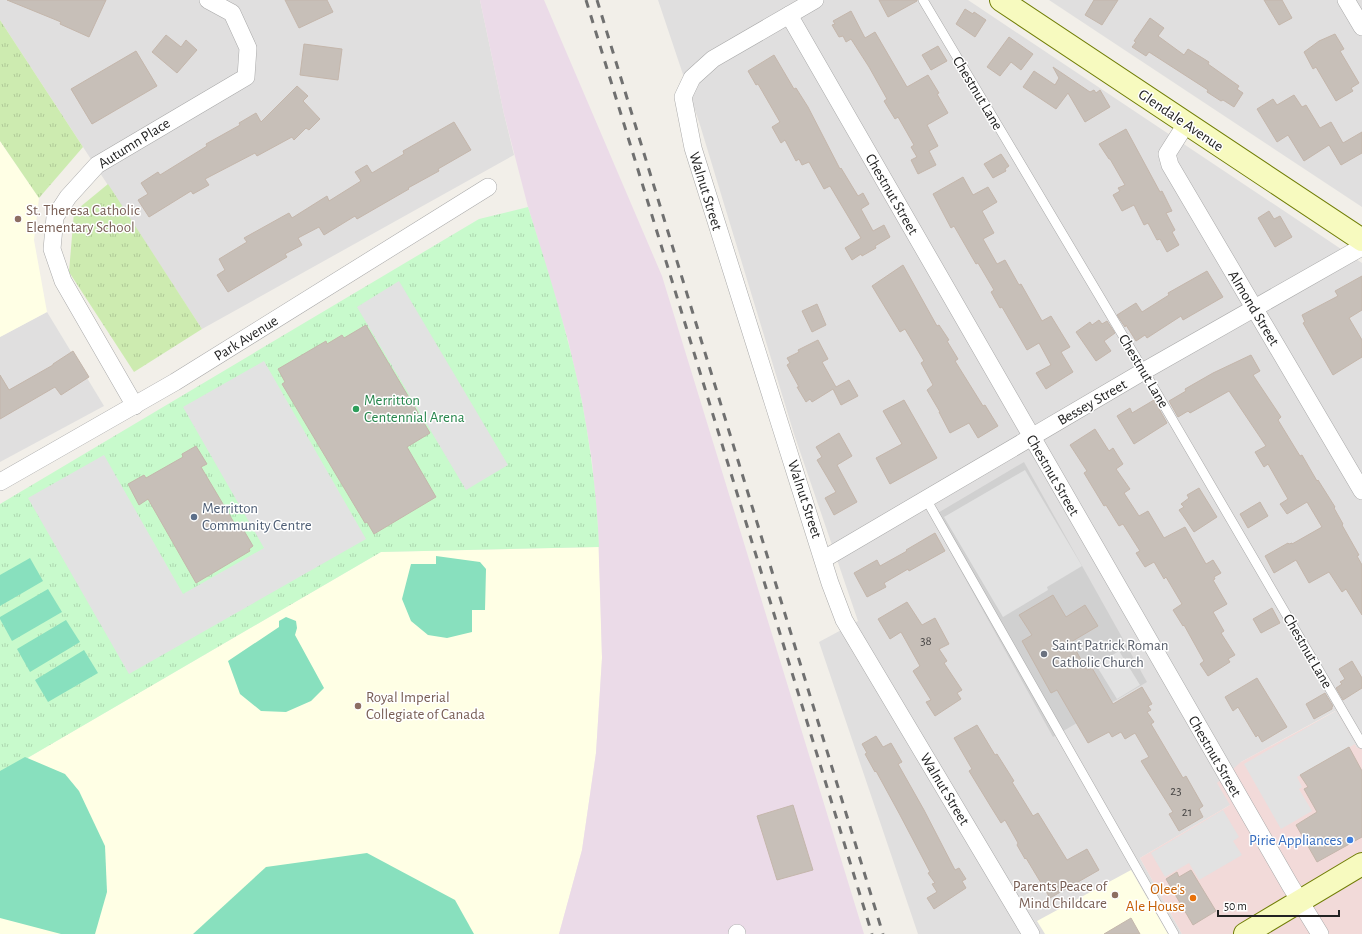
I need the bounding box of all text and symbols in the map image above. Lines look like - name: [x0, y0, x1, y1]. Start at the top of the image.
- street label: Chestnut Lane: [950, 54, 1005, 133]
- street label: Glendale Avenue: [1136, 87, 1226, 154]
- street label: Autumn Place: [96, 115, 173, 171]
- street label: Walnut Street: [686, 150, 725, 232]
- street label: Chestnut Street: [862, 151, 921, 238]
- place label: St. Theresa Catholic Elementary School: [26, 203, 140, 235]
- marker: St. Theresa Catholic Elementary School: [13, 214, 23, 224]
- street label: Almond Street: [1225, 268, 1282, 349]
- street label: Park Avenue: [212, 313, 281, 364]
- street label: Chestnut Lane: [1116, 332, 1171, 411]
- street label: Bessey Street: [1055, 377, 1130, 428]
- place label: Merritton Centennial Arena: [364, 393, 465, 425]
- marker: Merritton Centennial Arena: [351, 404, 361, 414]
- street label: Chestnut Street: [1023, 432, 1082, 519]
- street label: Walnut Street: [785, 458, 824, 540]
- place label: Merritton Community Centre: [202, 501, 312, 533]
- marker: Merritton Community Centre: [189, 512, 199, 522]
- street label: Chestnut Lane: [1280, 611, 1335, 691]
- house number: 38: [920, 635, 932, 648]
- place label: Saint Patrick Roman Catholic Church: [1052, 638, 1169, 670]
- marker: Saint Patrick Roman Catholic Church: [1039, 649, 1049, 659]
- place label: Royal Imperial Collegiate of Canada: [366, 690, 485, 722]
- marker: Royal Imperial Collegiate of Canada: [353, 701, 363, 711]
- street label: Chestnut Street: [1185, 713, 1244, 800]
- street label: Walnut Street: [917, 751, 972, 828]
- house number: 23: [1170, 785, 1182, 798]
- house number: 21: [1182, 806, 1192, 819]
- place label: Pirie Appliances: [1249, 833, 1342, 848]
- marker: Pirie Appliances: [1345, 835, 1355, 845]
- place label: Parents Peace of Mind Childcare: [1013, 879, 1108, 911]
- place label: Olee's Ale House: [1126, 882, 1185, 914]
- marker: Parents Peace of Mind Childcare: [1110, 890, 1120, 900]
- scale bar: [1218, 892, 1339, 918]
- marker: Olee's Ale House: [1188, 893, 1198, 903]
- text: 50 m: [1224, 900, 1247, 912]

